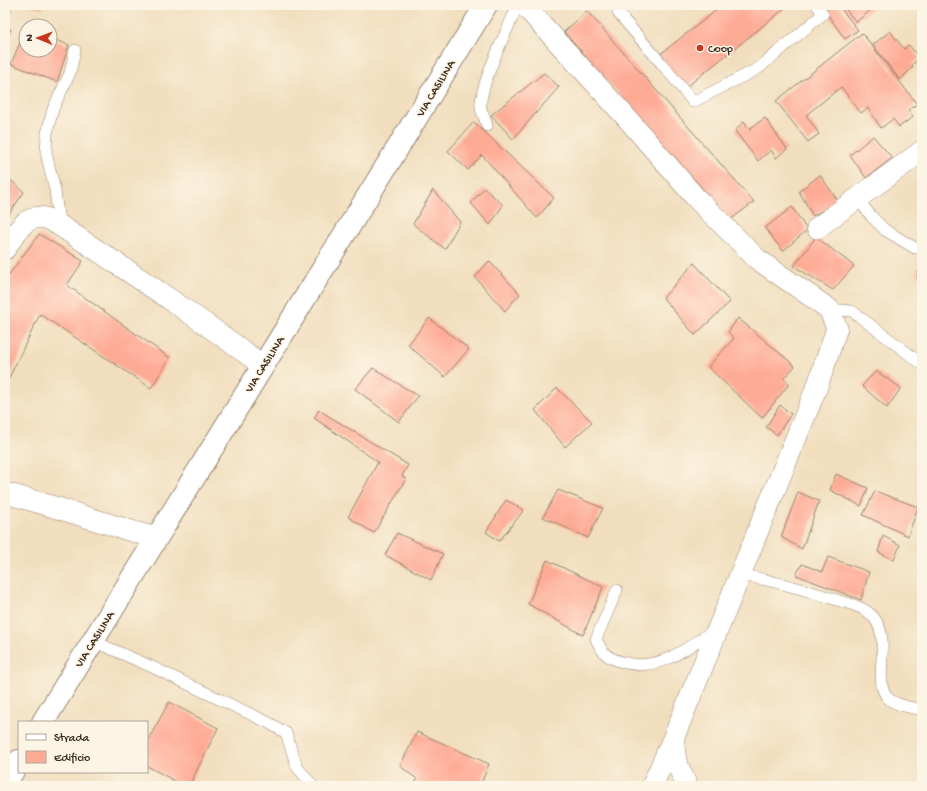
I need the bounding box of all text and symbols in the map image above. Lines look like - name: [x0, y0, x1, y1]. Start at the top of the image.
- north arrow: [18, 18, 58, 58]
- text: N: [24, 34, 36, 42]
- marker: Coop: [695, 43, 705, 53]
- place label: Coop: [708, 43, 733, 57]
- street label: VIA CASILINA: [414, 57, 460, 121]
- street label: VIA CASILINA: [242, 334, 289, 397]
- street label: VIA CASILINA: [72, 609, 119, 672]
- legend: [18, 721, 148, 773]
- text: Strada: [54, 732, 89, 746]
- text: Edificio: [54, 752, 90, 766]

